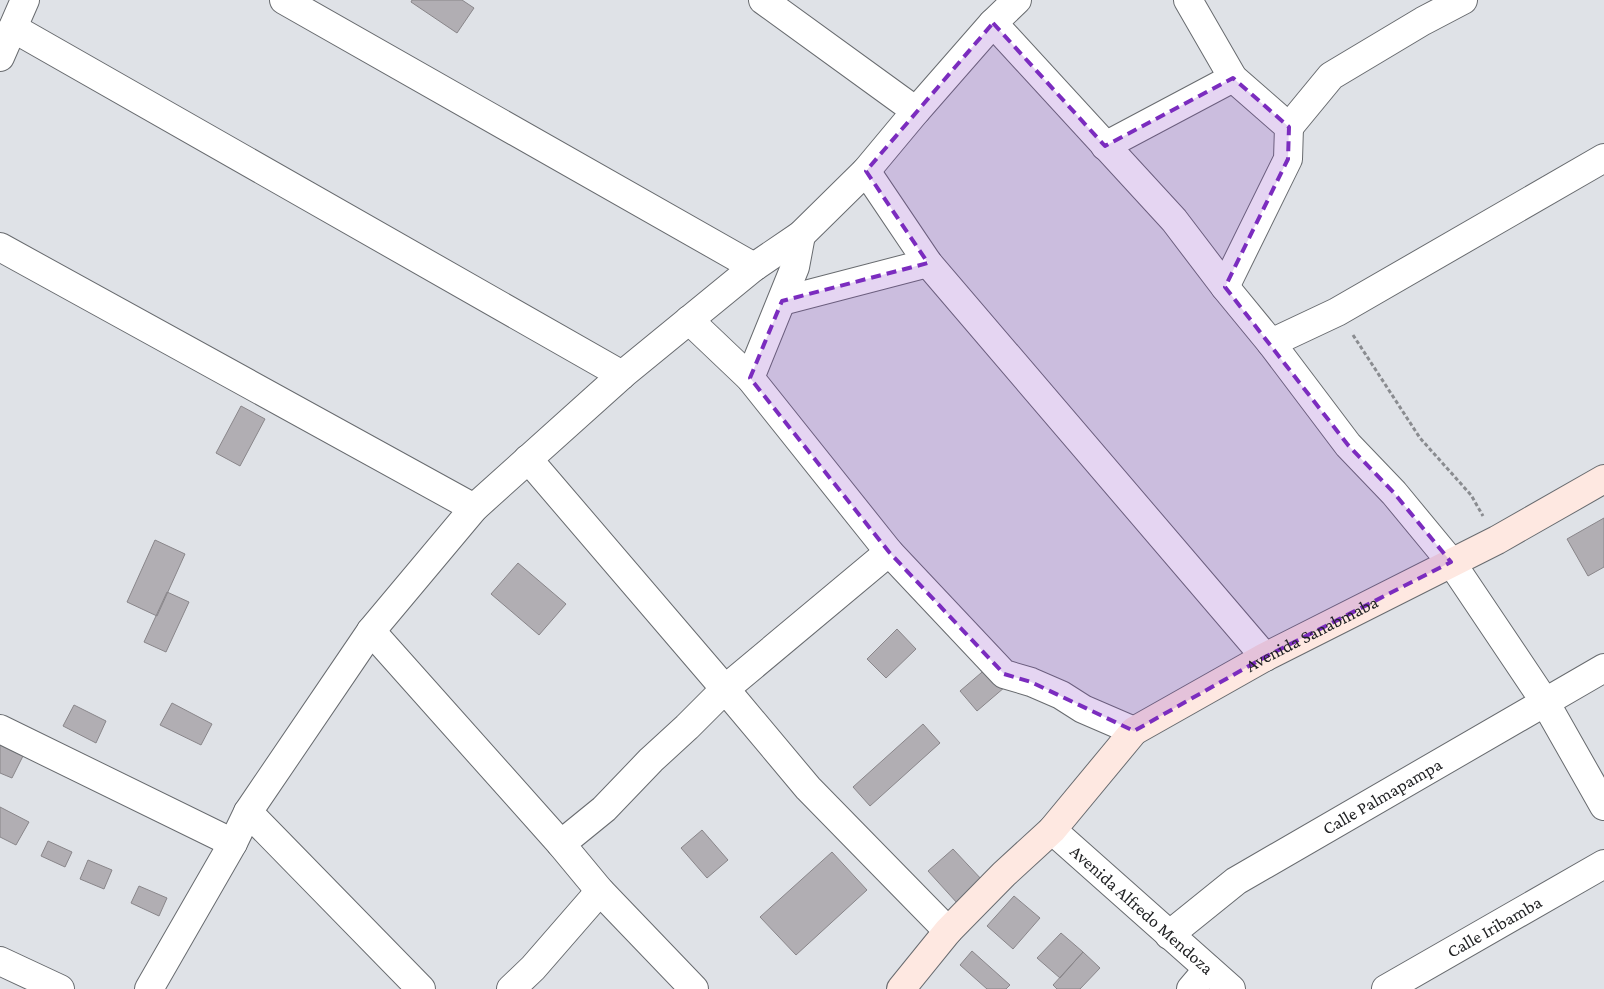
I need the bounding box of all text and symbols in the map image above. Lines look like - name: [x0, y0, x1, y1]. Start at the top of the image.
- street label: Avenida Sanabmaba: [1242, 592, 1381, 676]
- street label: Calle Palmapampa: [1319, 754, 1445, 839]
- street label: Avenida Alfredo Mendoza: [1066, 841, 1217, 978]
- street label: Calle Iribamba: [1444, 892, 1545, 962]

